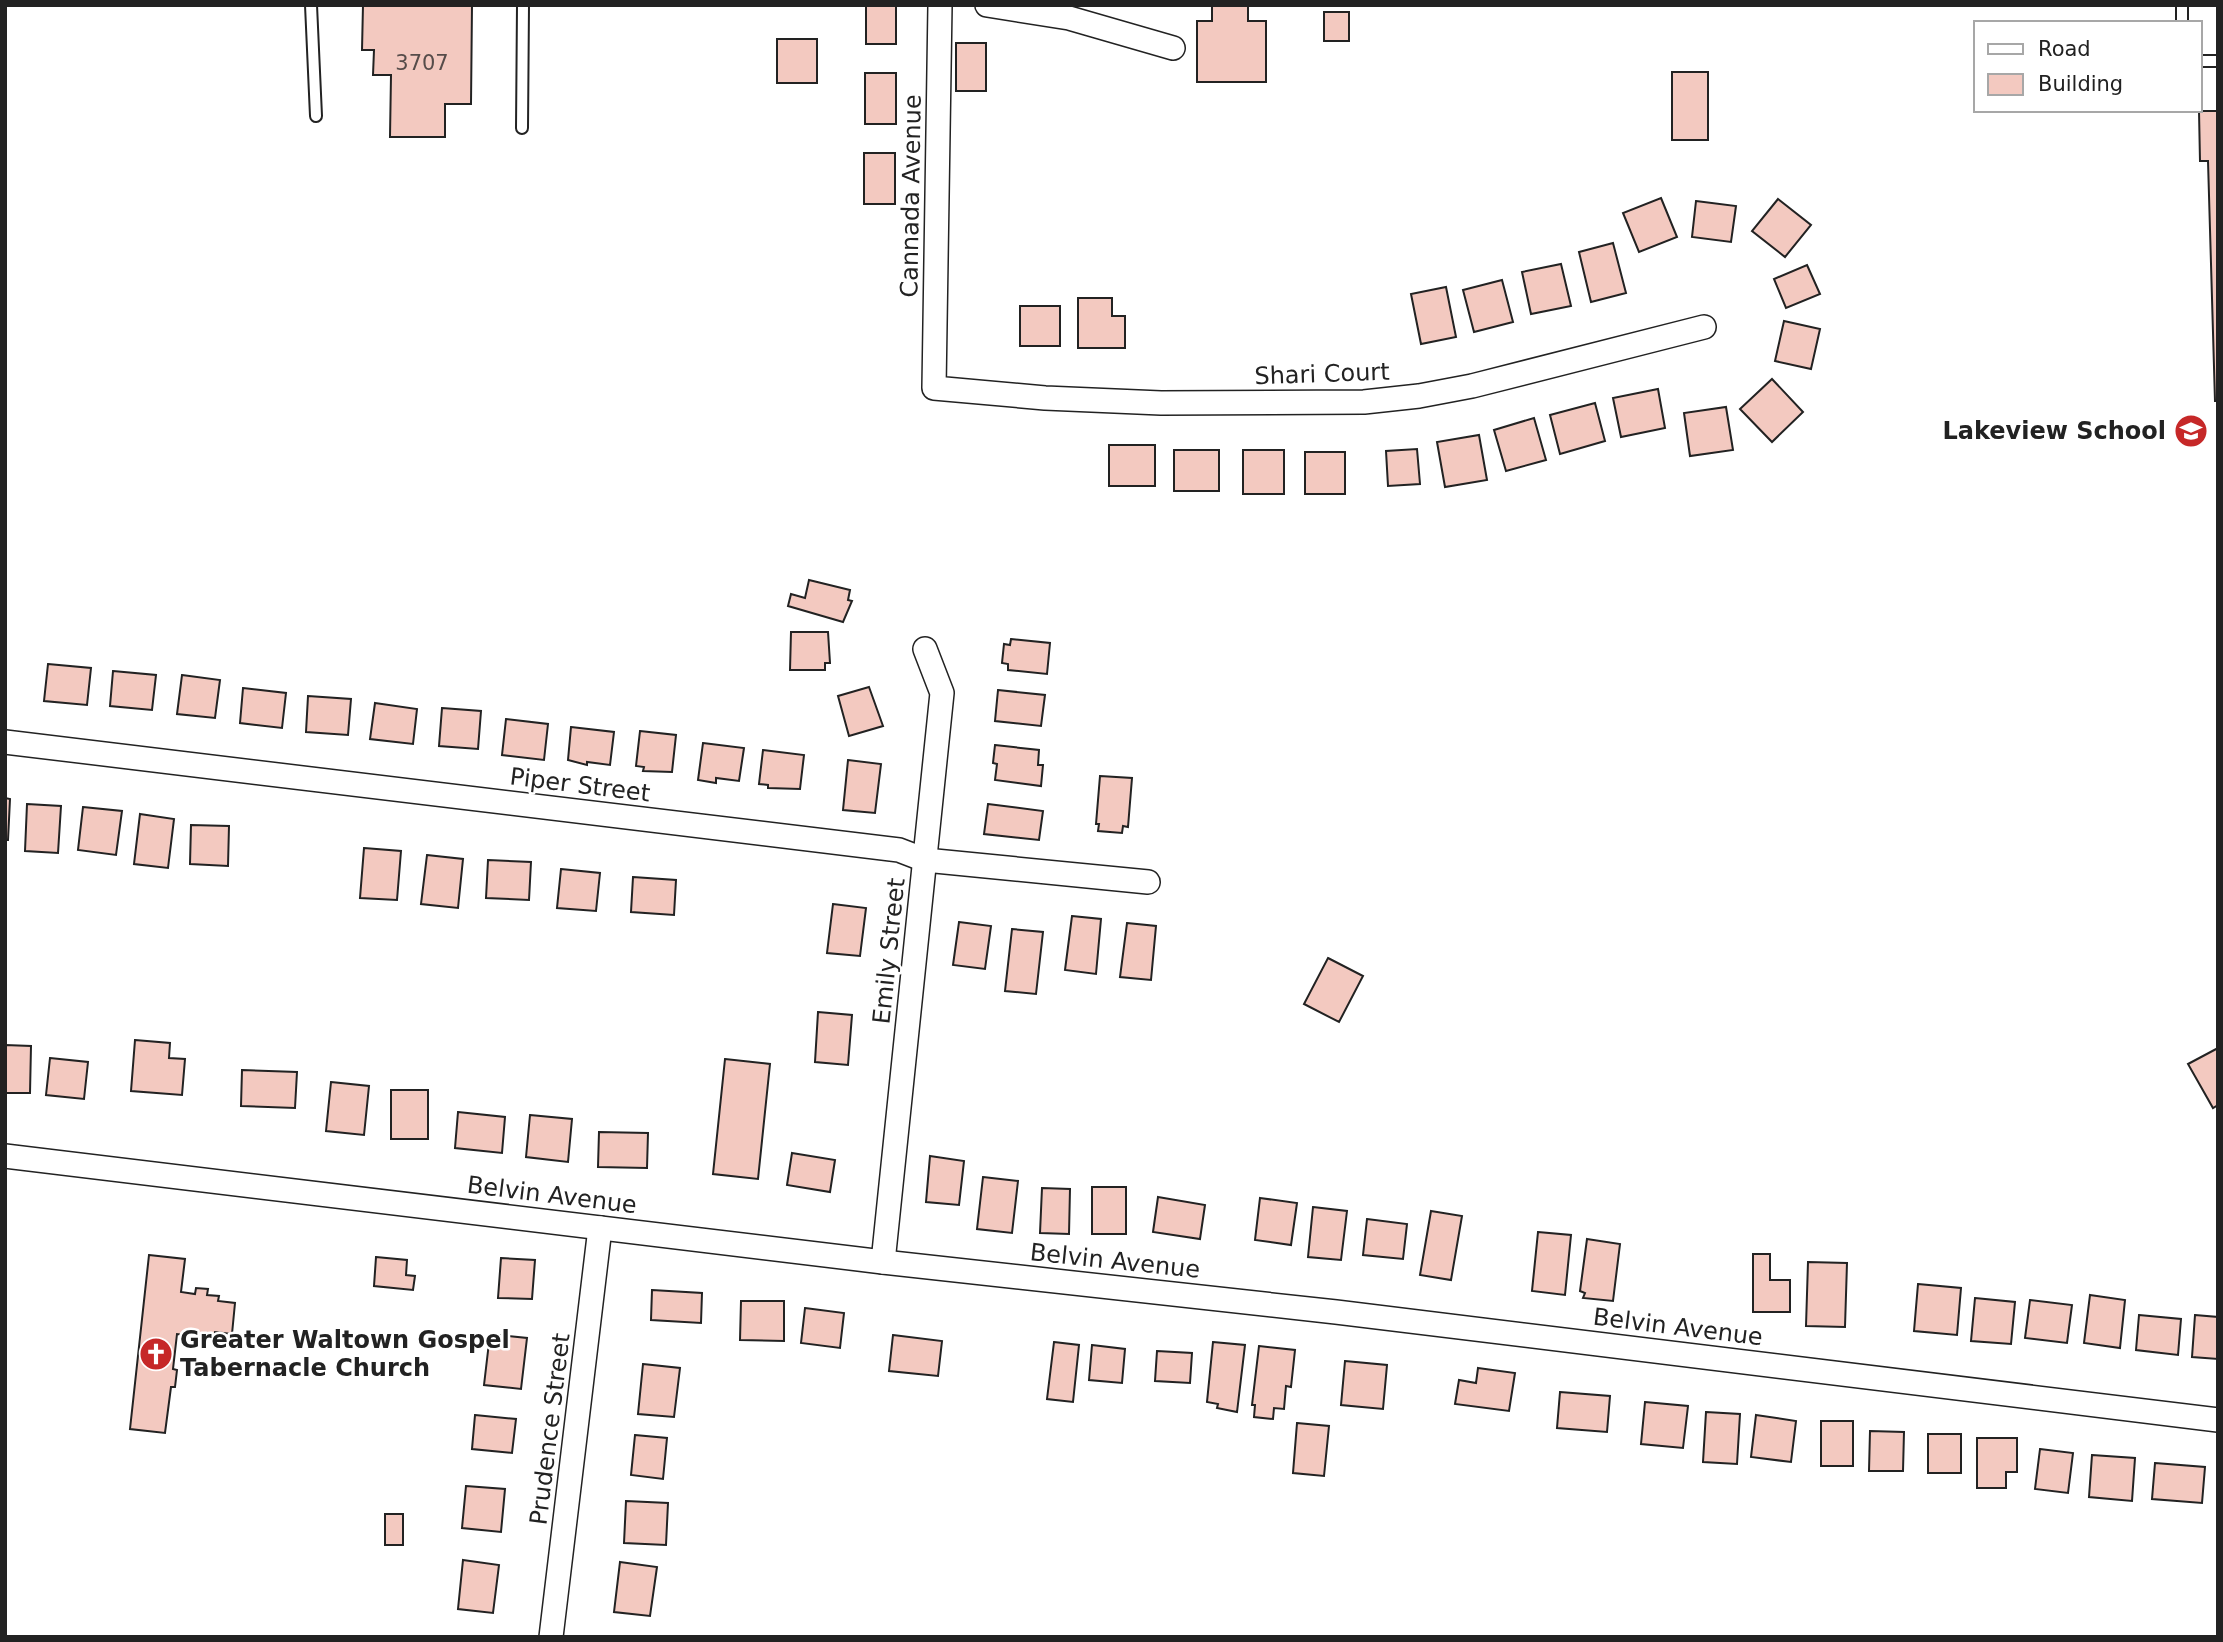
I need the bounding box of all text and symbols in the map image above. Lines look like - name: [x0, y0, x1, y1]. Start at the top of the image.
- legend: [1974, 21, 2202, 112]
- text: Road: [2038, 37, 2091, 61]
- house number: 3707: [395, 51, 449, 75]
- text: Building: [2038, 72, 2123, 96]
- street label: Cannada Avenue: [895, 94, 927, 298]
- street label: Shari Court: [1254, 358, 1390, 390]
- school or university icon: Lakeview School: [2172, 412, 2210, 450]
- place label: Lakeview School: [1942, 417, 2166, 445]
- street label: Piper Street: [508, 763, 652, 807]
- street label: Emily Street: [867, 877, 911, 1025]
- street label: Belvin Avenue: [466, 1171, 638, 1219]
- street label: Belvin Avenue: [1029, 1238, 1201, 1284]
- street label: Belvin Avenue: [1592, 1303, 1764, 1351]
- place label: Greater Waltown Gospel Tabernacle Church: [180, 1326, 510, 1382]
- street label: Prudence Street: [524, 1332, 576, 1526]
- church icon: Greater Waltown Gospel Tabernacle Church: [137, 1335, 175, 1373]

